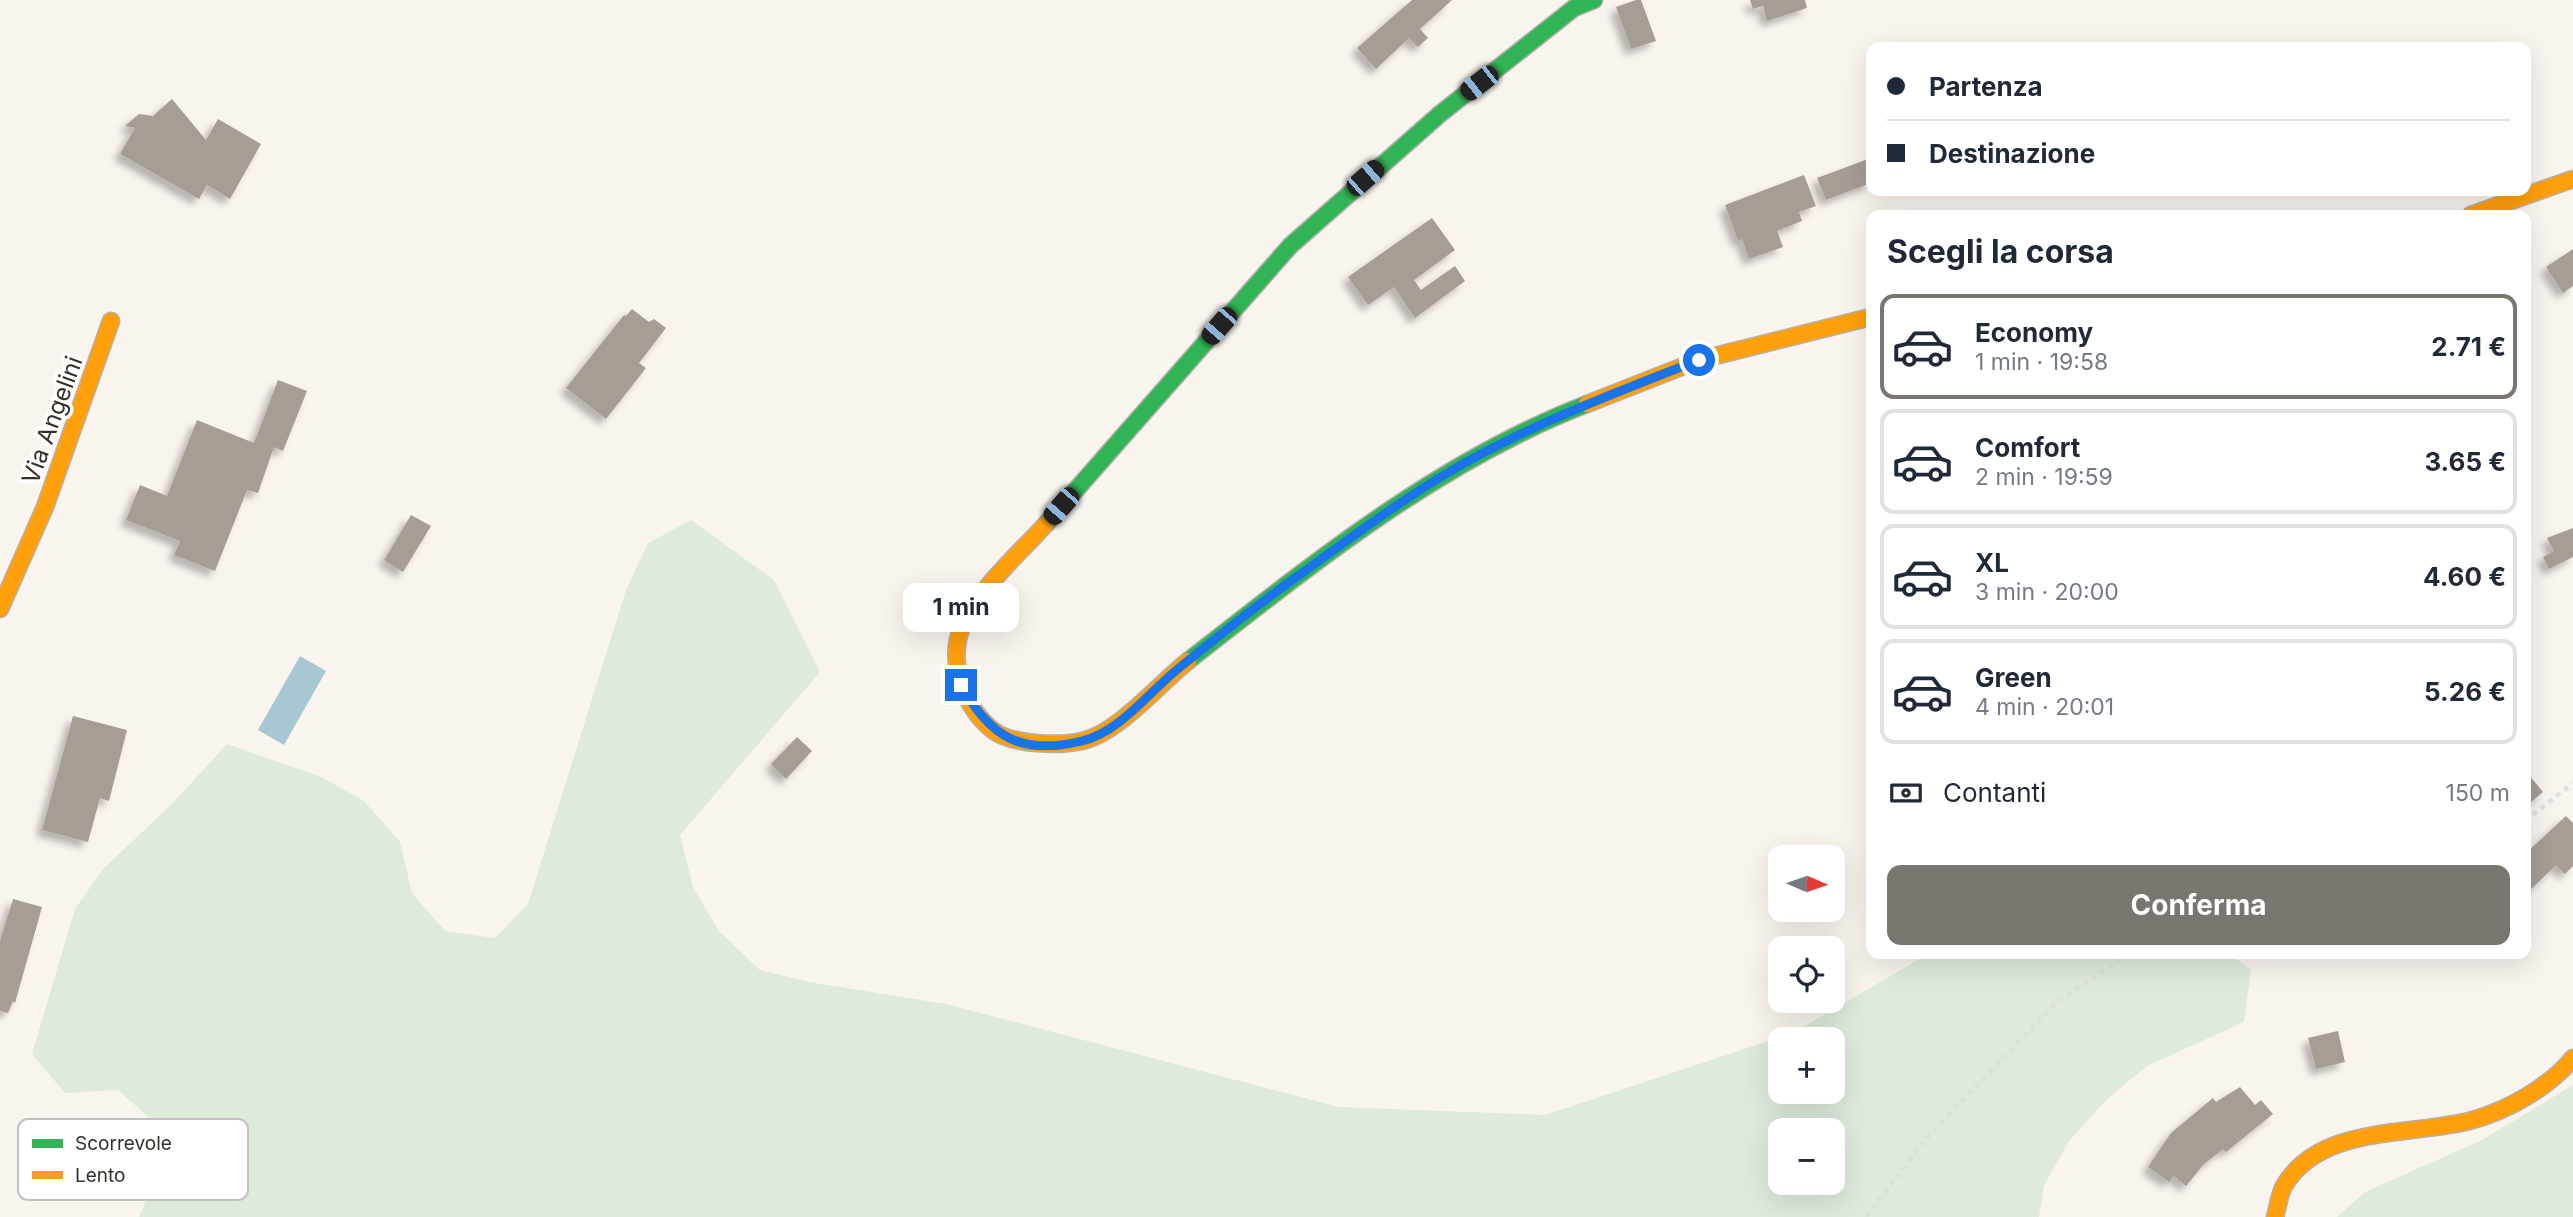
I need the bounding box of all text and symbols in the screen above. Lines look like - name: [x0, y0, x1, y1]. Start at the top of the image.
- car: [1456, 62, 1503, 104]
- text: Partenza: [1929, 71, 2043, 102]
- text: Destinazione: [1929, 138, 2095, 169]
- car: [1343, 156, 1388, 200]
- text: Scegli la corsa: [1887, 232, 2114, 271]
- car: [1198, 303, 1241, 349]
- icon: car: [1891, 315, 1954, 378]
- text: Economy: [1975, 317, 2093, 348]
- text: 2.71 €: [2431, 331, 2506, 362]
- route start: [1683, 344, 1715, 376]
- text: 1 min · 19:58: [1975, 348, 2108, 376]
- street label: Via Angelini: [16, 352, 88, 488]
- icon: car: [1891, 430, 1954, 493]
- text: Comfort: [1975, 432, 2080, 463]
- text: 3.65 €: [2424, 446, 2506, 477]
- text: 2 min · 19:59: [1975, 463, 2113, 491]
- car: [1040, 483, 1083, 529]
- icon: car: [1891, 545, 1954, 608]
- text: XL: [1975, 547, 2009, 578]
- text: 4.60 €: [2423, 561, 2506, 592]
- text: 3 min · 20:00: [1975, 578, 2119, 606]
- callout: 1 min: [903, 584, 1019, 632]
- text: 1 min: [933, 593, 989, 621]
- icon: car: [1891, 660, 1954, 723]
- text: Green: [1975, 662, 2052, 693]
- route end: [945, 669, 977, 701]
- text: 5.26 €: [2424, 676, 2506, 707]
- text: 4 min · 20:01: [1975, 693, 2114, 721]
- icon: cash: [1887, 774, 1925, 812]
- text: Contanti: [1943, 777, 2046, 808]
- text: 150 m: [2446, 779, 2510, 807]
- north arrow: [1768, 845, 1844, 922]
- map controls: [1768, 845, 1845, 1195]
- button: Conferma: [1887, 865, 2510, 945]
- button: locate: [1768, 936, 1845, 1013]
- button: +: [1768, 1027, 1845, 1104]
- button: −: [1768, 1118, 1845, 1195]
- legend: [18, 1119, 248, 1200]
- text: Scorrevole: [75, 1132, 172, 1155]
- text: Lento: [75, 1164, 125, 1187]

